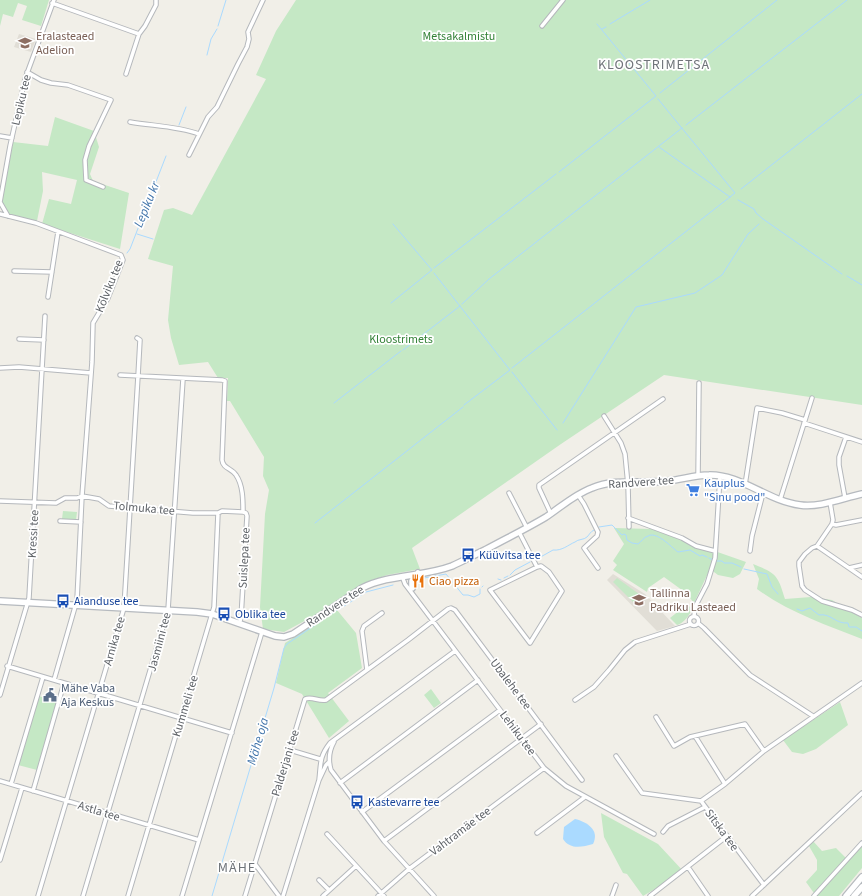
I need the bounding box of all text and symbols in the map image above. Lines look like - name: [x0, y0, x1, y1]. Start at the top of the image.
- place label: Eralasteaed Adelion: [36, 28, 95, 59]
- park label: Metsakalmistu: [423, 28, 495, 45]
- school or university icon: Eralasteaed Adelion: [17, 35, 33, 51]
- district label: KLOOSTRIMETSA: [598, 55, 710, 75]
- street label: Lepiku tee: [7, 73, 36, 127]
- water label: Lepiku kr: [130, 178, 165, 230]
- street label: Kõlviku tee: [91, 257, 128, 315]
- park label: Kloostrimets: [369, 331, 433, 348]
- street label: Randvere tee: [608, 472, 674, 493]
- place label: Kauplus "Sinu pood": [704, 475, 765, 506]
- supermarket icon: Kauplus "Sinu pood": [685, 482, 701, 498]
- street label: Tolmuka tee: [112, 497, 175, 520]
- street label: Kressi tee: [24, 509, 43, 559]
- street label: Suislepa tee: [234, 527, 255, 589]
- bus stop icon: Küüvitsa tee: [460, 547, 476, 563]
- place label: Küüvitsa tee: [479, 547, 541, 564]
- restaurant icon: Ciao pizza: [410, 573, 426, 589]
- place label: Ciao pizza: [429, 573, 479, 590]
- street label: Randvere tee: [303, 581, 368, 631]
- place label: Tallinna Padriku Lasteaed: [650, 585, 736, 616]
- school or university icon: Tallinna Padriku Lasteaed: [631, 592, 647, 608]
- bus stop icon: Aianduse tee: [55, 593, 71, 609]
- place label: Aianduse tee: [74, 593, 138, 610]
- bus stop icon: Oblika tee: [216, 606, 232, 622]
- place label: Oblika tee: [235, 606, 286, 623]
- street label: Jasmiini tee: [143, 611, 176, 673]
- street label: Arnika tee: [99, 615, 130, 668]
- street label: Ubalehe tee: [486, 655, 535, 713]
- street label: Kummeli tee: [168, 673, 203, 739]
- place label: Mähe Vaba Aja Keskus: [61, 680, 115, 711]
- public building icon: Mähe Vaba Aja Keskus: [42, 687, 58, 703]
- street label: Lehiku tee: [495, 708, 540, 759]
- water label: Mähe oja: [243, 715, 273, 767]
- street label: Palderjani tee: [267, 728, 304, 799]
- bus stop icon: Kastevarre tee: [349, 794, 365, 810]
- place label: Kastevarre tee: [368, 794, 440, 811]
- street label: Astla tee: [76, 797, 122, 826]
- street label: Vahtramäe tee: [426, 803, 494, 860]
- street label: Sitska tee: [700, 806, 743, 855]
- district label: MÄHE: [218, 858, 256, 878]

